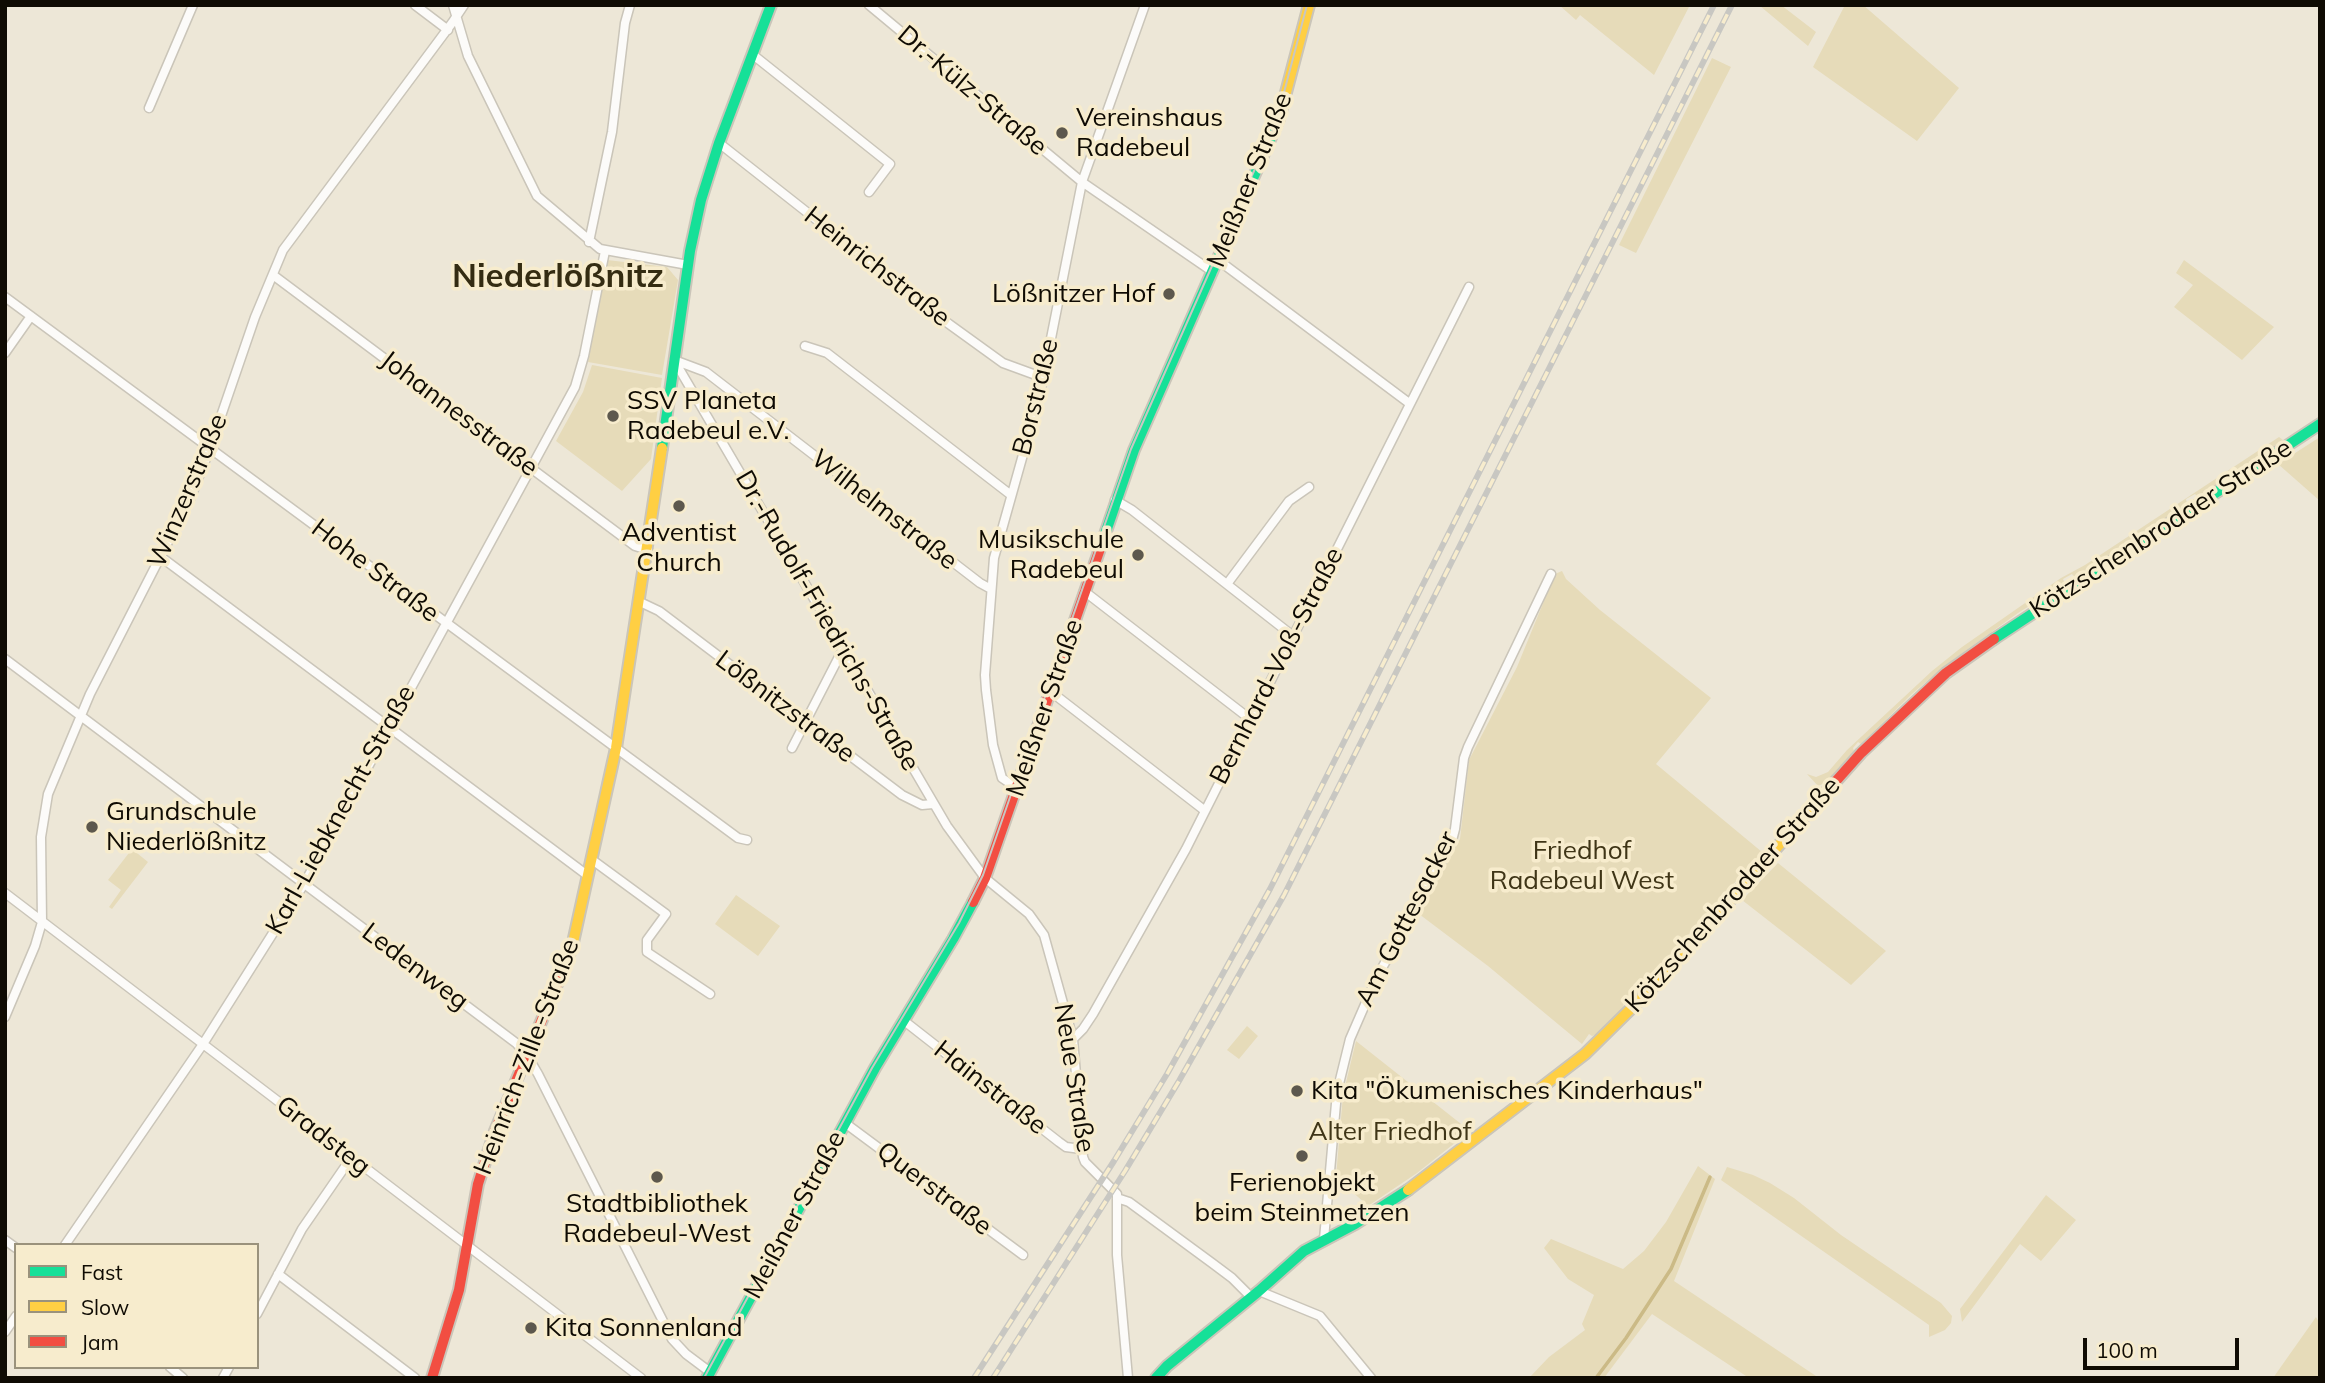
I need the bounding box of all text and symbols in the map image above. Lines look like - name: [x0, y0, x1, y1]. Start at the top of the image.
- street label: Dr.-Külz-Straße: [891, 19, 1053, 163]
- street label: Meißner Straße: [1201, 88, 1299, 272]
- place label: Vereinshaus Radebeul: [1076, 102, 1223, 164]
- marker: Vereinshaus Radebeul: [1054, 125, 1070, 141]
- street label: Heinrichstraße: [798, 200, 956, 334]
- district label: Niederlößnitz: [452, 257, 664, 297]
- place label: Lößnitzer Hof: [992, 278, 1155, 310]
- marker: Lößnitzer Hof: [1161, 286, 1177, 302]
- street label: Borstraße: [1006, 335, 1066, 459]
- street label: Johannesstraße: [374, 345, 544, 483]
- place label: SSV Planeta Radebeul e.V.: [627, 385, 789, 446]
- marker: SSV Planeta Radebeul e.V.: [605, 408, 621, 424]
- street label: Winzerstraße: [142, 409, 234, 573]
- street label: Kötzschenbrodaer Straße: [2024, 433, 2298, 625]
- street label: Wilhelmstraße: [805, 443, 963, 577]
- street label: Dr.-Rudolf-Friedrichs-Straße: [728, 465, 926, 777]
- marker: Adventist Church: [671, 498, 687, 514]
- street label: Hohe Straße: [305, 513, 445, 629]
- place label: Adventist Church: [622, 517, 736, 578]
- place label: Musikschule Radebeul: [978, 524, 1124, 586]
- street label: Bernhard-Voß-Straße: [1204, 542, 1350, 790]
- marker: Musikschule Radebeul: [1130, 547, 1146, 563]
- street label: Meißner Straße: [1000, 615, 1090, 801]
- street label: Lößnitzstraße: [709, 644, 861, 770]
- street label: Karl-Liebknecht-Straße: [259, 680, 423, 940]
- street label: Kötzschenbrodaer Straße: [1619, 771, 1847, 1019]
- place label: Grundschule Niederlößnitz: [106, 796, 266, 858]
- marker: Grundschule Niederlößnitz: [84, 819, 100, 835]
- street label: Am Gottesacker: [1349, 826, 1465, 1012]
- park label: Friedhof Radebeul West: [1490, 835, 1674, 896]
- street label: Ledenweg: [356, 917, 474, 1017]
- street label: Heinrich-Zille-Straße: [468, 935, 586, 1179]
- street label: Neue Straße: [1047, 1001, 1101, 1155]
- street label: Hainstraße: [927, 1034, 1053, 1142]
- place label: Kita "Ökumenisches Kinderhaus": [1311, 1075, 1703, 1107]
- marker: Kita "Ökumenisches Kinderhaus": [1289, 1083, 1305, 1099]
- street label: Gradsteg: [270, 1090, 376, 1182]
- park label: Alter Friedhof: [1308, 1116, 1472, 1148]
- street label: Meißner Straße: [738, 1126, 852, 1304]
- street label: Querstraße: [870, 1136, 998, 1242]
- marker: Ferienobjekt beim Steinmetzen: [1294, 1148, 1310, 1164]
- place label: Ferienobjekt beim Steinmetzen: [1195, 1167, 1409, 1228]
- marker: Stadtbibliothek Radebeul-West: [649, 1169, 665, 1185]
- place label: Stadtbibliothek Radebeul-West: [563, 1188, 751, 1250]
- legend: [14, 1243, 259, 1369]
- text: Fast: [81, 1259, 123, 1285]
- text: Slow: [81, 1294, 129, 1320]
- place label: Kita Sonnenland: [545, 1312, 743, 1344]
- marker: Kita Sonnenland: [523, 1320, 539, 1336]
- scale bar: [2087, 1324, 2243, 1368]
- text: Jam: [81, 1329, 119, 1355]
- text: 100 m: [2096, 1337, 2158, 1363]

